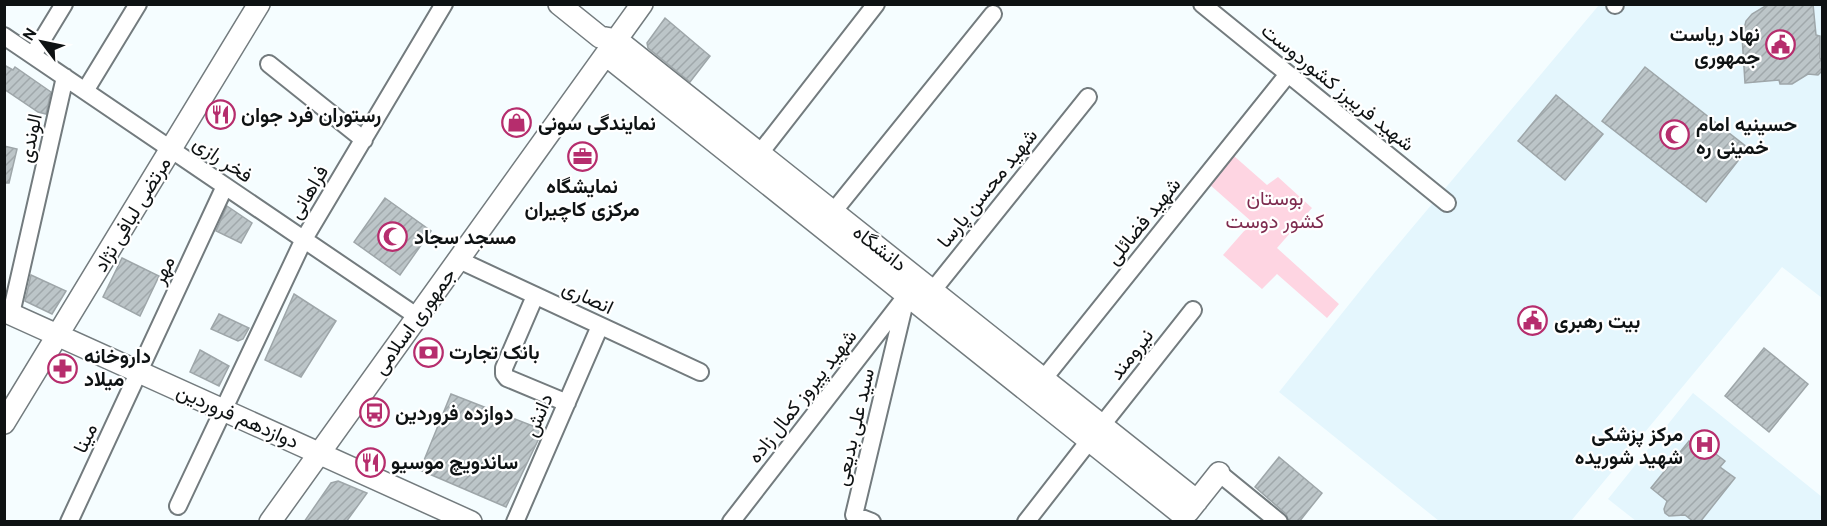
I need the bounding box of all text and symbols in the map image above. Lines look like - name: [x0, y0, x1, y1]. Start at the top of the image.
- north arrow: [12, 12, 72, 72]
- street label: شهید فریبرز کشوردوست: [1255, 19, 1419, 158]
- place label: نهاد ریاست جمهوری: [1670, 23, 1760, 72]
- text: N: [19, 25, 43, 45]
- public building icon: نهاد ریاست جمهوری: [1765, 29, 1797, 61]
- restaurant icon: رستوران فرد جوان: [204, 99, 236, 131]
- place label: رستوران فرد جوان: [241, 104, 381, 130]
- shop icon: نمایندگی سونی: [501, 107, 533, 139]
- street label: الوندی: [14, 111, 50, 165]
- place label: نمایندگی سونی: [538, 112, 656, 138]
- place label: حسینیه امام خمینی ره: [1696, 113, 1797, 162]
- mosque icon: حسینیه امام خمینی ره: [1659, 119, 1691, 151]
- street label: شهید محسن پارسا: [932, 124, 1045, 254]
- street label: فخر رازی: [187, 131, 257, 190]
- office icon: نمایشگاه مرکزی کاچیران: [566, 140, 598, 172]
- street label: مرتضی لبافی نژاد: [89, 153, 178, 277]
- street label: فراهانی: [284, 161, 336, 225]
- street label: شهید فضائلی: [1101, 173, 1188, 271]
- place label: نمایشگاه مرکزی کاچیران: [524, 175, 640, 224]
- park label: بوستان کشور دوست: [1225, 187, 1325, 236]
- street label: دانشگاه: [847, 220, 911, 279]
- mosque icon: مسجد سجاد: [377, 221, 409, 253]
- place label: مسجد سجاد: [414, 226, 516, 252]
- street label: مهر: [147, 253, 183, 290]
- street label: جمهوری اسلامی: [368, 264, 463, 381]
- street label: انصاری: [557, 276, 617, 322]
- public building icon: بیت رهبری: [1517, 305, 1549, 337]
- place label: بیت رهبری: [1554, 310, 1640, 336]
- street label: نیرومند: [1104, 324, 1161, 386]
- street label: شهید پیروز کمال زاده: [743, 325, 864, 470]
- bank icon: بانک تجارت: [412, 336, 444, 368]
- place label: بانک تجارت: [449, 341, 540, 367]
- place label: داروخانه میلاد: [84, 345, 151, 394]
- pharmacy icon: داروخانه میلاد: [47, 352, 79, 384]
- street label: سید علی بدیعی: [830, 366, 882, 489]
- street label: دوازدهم فروردین: [172, 379, 302, 456]
- street label: دانش: [519, 390, 561, 441]
- bus stop icon: دوازده فروردین: [358, 397, 390, 429]
- place label: دوازده فروردین: [395, 402, 513, 428]
- street label: مینا: [69, 420, 105, 458]
- place label: مرکز پزشکی شهید شوریده: [1575, 423, 1683, 472]
- hospital icon: مرکز پزشکی شهید شوریده: [1688, 429, 1720, 461]
- restaurant icon: ساندویچ موسیو: [354, 446, 386, 478]
- place label: ساندویچ موسیو: [391, 451, 518, 477]

